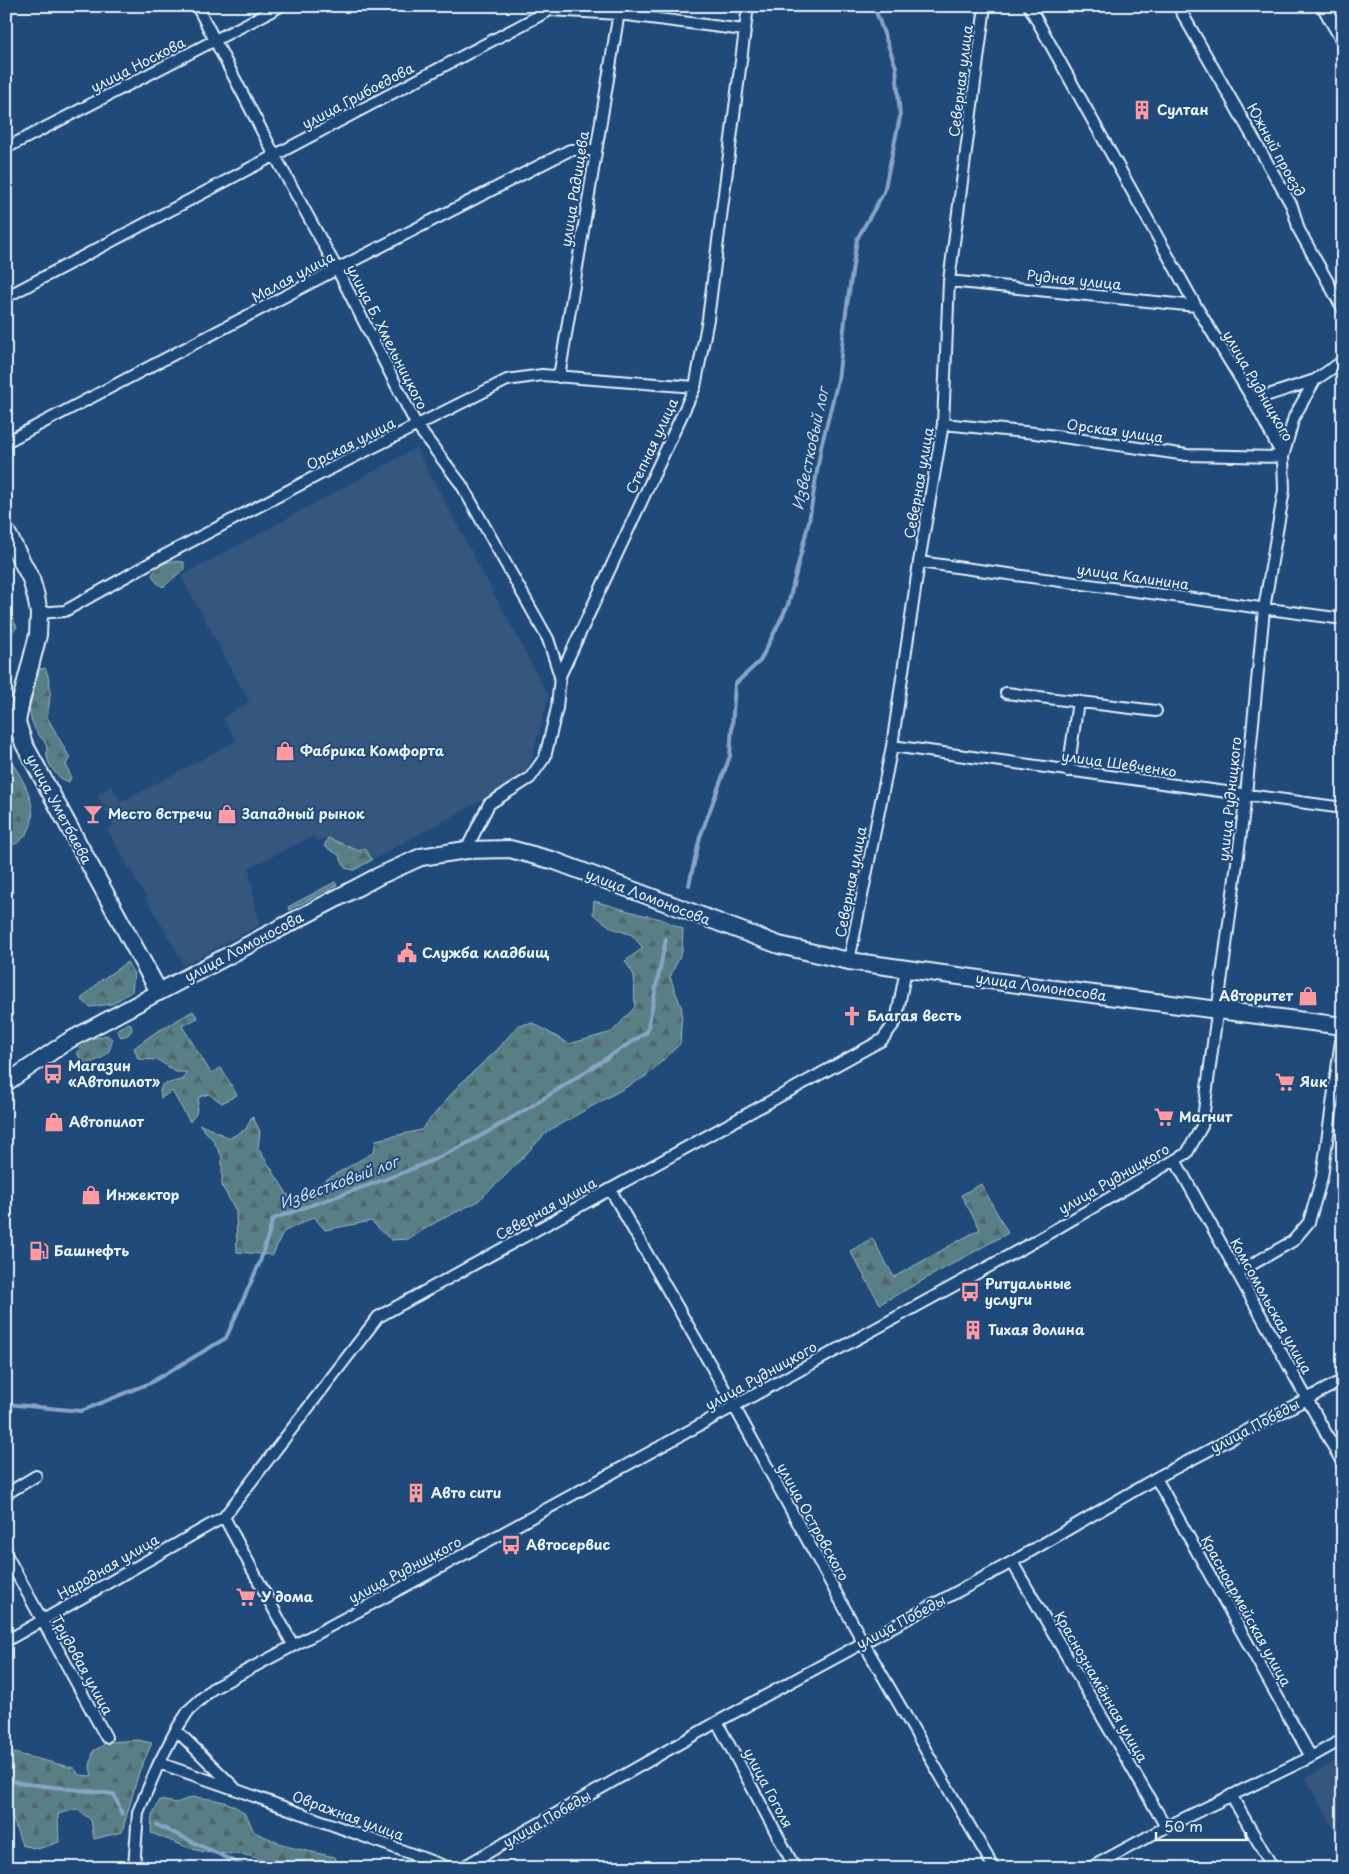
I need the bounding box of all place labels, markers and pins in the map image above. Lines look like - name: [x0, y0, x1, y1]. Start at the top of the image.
- building icon: Султан: [1131, 99, 1153, 121]
- place label: Султан: [1157, 99, 1209, 120]
- shop icon: Фабрика Комфорта: [274, 740, 296, 762]
- place label: Фабрика Комфорта: [300, 740, 445, 761]
- bar icon: Место встречи: [82, 803, 104, 825]
- place label: Место встречи: [108, 803, 212, 824]
- shop icon: Западный рынок: [216, 803, 238, 825]
- place label: Западный рынок: [241, 803, 365, 824]
- public building icon: Служба кладбищ: [396, 942, 418, 964]
- place label: Служба кладбищ: [422, 942, 550, 963]
- place label: Авторитет: [1219, 985, 1294, 1006]
- shop icon: Авторитет: [1297, 985, 1319, 1007]
- church icon: Благая весть: [841, 1005, 863, 1027]
- place label: Благая весть: [867, 1005, 962, 1026]
- place label: Магазин «Автопилот»: [68, 1055, 161, 1092]
- bus stop icon: Магазин «Автопилот»: [42, 1063, 64, 1085]
- supermarket icon: Яик: [1274, 1071, 1296, 1093]
- place label: Яик: [1299, 1071, 1328, 1092]
- supermarket icon: Магнит: [1153, 1106, 1175, 1128]
- place label: Магнит: [1179, 1106, 1233, 1127]
- shop icon: Автопилот: [43, 1111, 65, 1133]
- place label: Автопилот: [69, 1111, 145, 1132]
- shop icon: Инжектор: [80, 1184, 102, 1206]
- place label: Инжектор: [106, 1184, 180, 1205]
- fuel station icon: Башнефть: [28, 1240, 50, 1262]
- place label: Башнефть: [54, 1240, 129, 1261]
- place label: Ритуальные услуги: [985, 1273, 1072, 1310]
- bus stop icon: Ритуальные услуги: [959, 1281, 981, 1303]
- building icon: Тихая долина: [962, 1319, 984, 1341]
- place label: Тихая долина: [988, 1319, 1085, 1340]
- building icon: Авто сити: [405, 1482, 427, 1504]
- place label: Авто сити: [431, 1482, 502, 1503]
- bus stop icon: Автосервис: [500, 1534, 522, 1556]
- place label: Автосервис: [526, 1534, 611, 1555]
- supermarket icon: У дома: [235, 1586, 257, 1608]
- place label: У дома: [260, 1586, 314, 1607]

